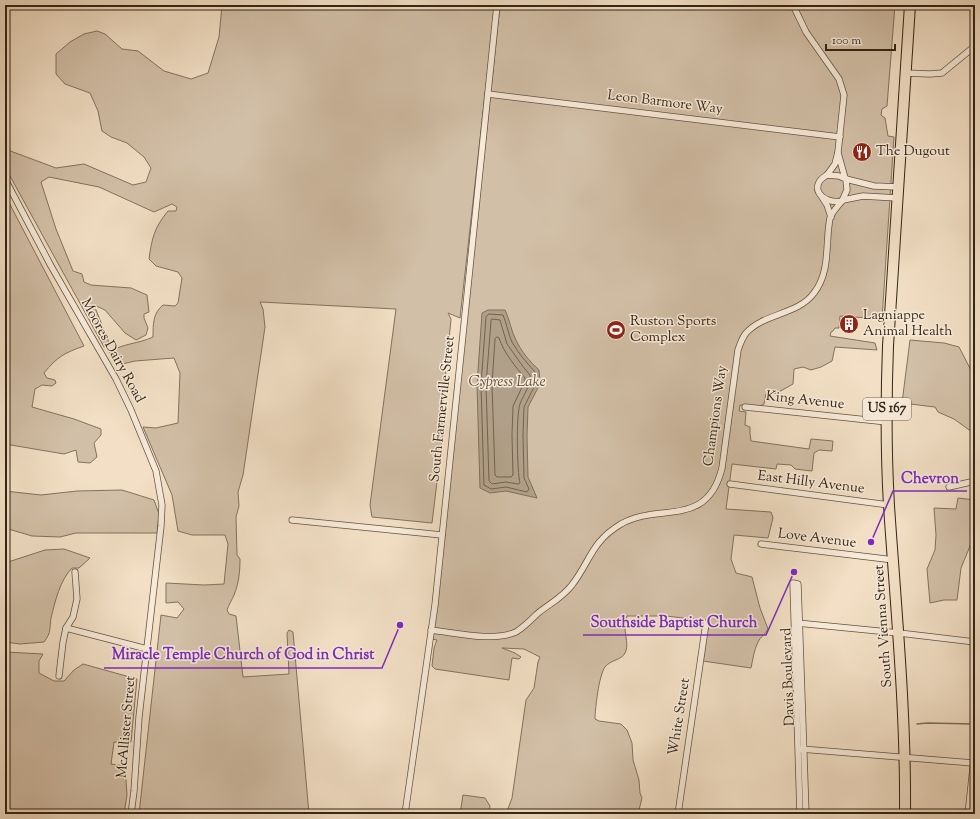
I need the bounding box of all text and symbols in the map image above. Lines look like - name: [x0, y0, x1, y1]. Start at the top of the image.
- scale bar: [826, 26, 895, 52]
- text: 100 m: [832, 32, 861, 50]
- street label: Leon Barmore Way: [606, 86, 724, 120]
- restaurant icon: The Dugout: [851, 141, 873, 163]
- place label: The Dugout: [876, 142, 950, 162]
- street label: Moores Dairy Road: [75, 295, 149, 407]
- place label: Lagniappe Animal Health: [863, 306, 952, 342]
- place label: Ruston Sports Complex: [630, 312, 716, 348]
- building icon: Lagniappe Animal Health: [838, 313, 860, 335]
- sports icon: Ruston Sports Complex: [605, 319, 627, 341]
- street label: South Farmerville Street: [425, 335, 461, 483]
- street label: Champions Way: [699, 364, 733, 468]
- water label: Cypress Lake: [468, 372, 546, 393]
- street label: King Avenue: [765, 387, 845, 415]
- road number: US 167: [863, 398, 911, 420]
- callout: Chevron: [893, 464, 967, 491]
- street label: East Hilly Avenue: [756, 467, 866, 499]
- text: Chevron: [901, 469, 959, 490]
- street label: Love Avenue: [777, 524, 857, 554]
- street label: South Vienna Street: [870, 564, 898, 688]
- callout: Southside Baptist Church: [583, 608, 766, 635]
- text: Southside Baptist Church: [591, 613, 758, 634]
- street label: Davis Boulevard: [777, 627, 801, 727]
- callout: Miracle Temple Church of God in Christ: [104, 641, 382, 668]
- text: Miracle Temple Church of God in Christ: [112, 645, 375, 666]
- street label: McAllister Street: [113, 675, 141, 779]
- street label: White Street: [664, 677, 696, 757]

